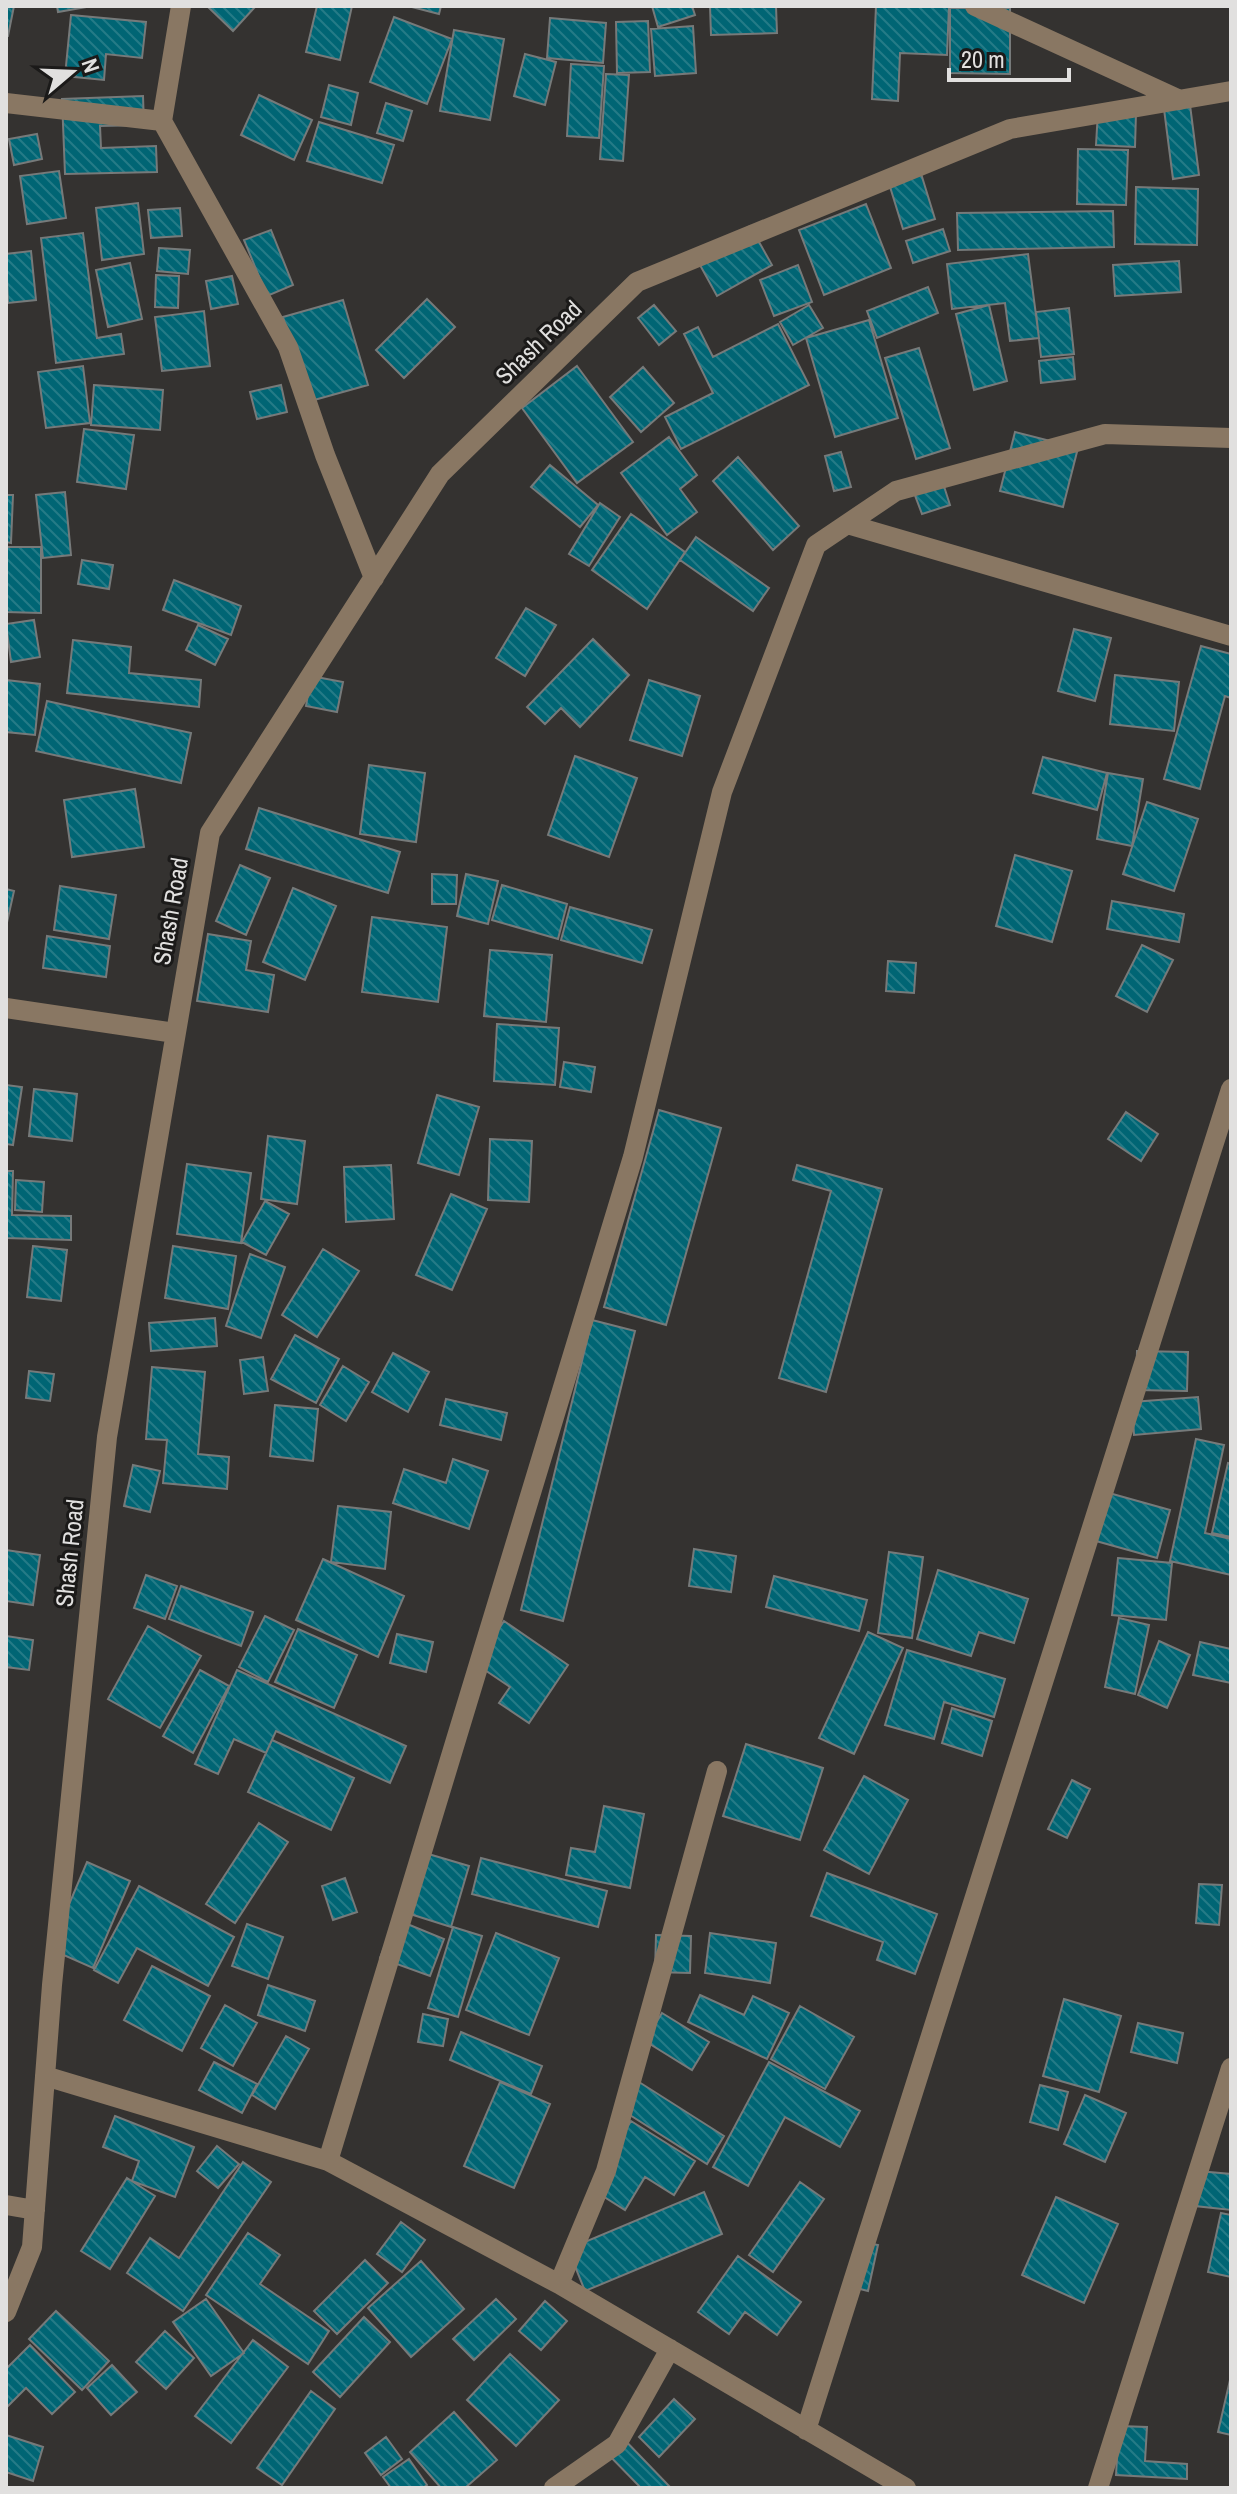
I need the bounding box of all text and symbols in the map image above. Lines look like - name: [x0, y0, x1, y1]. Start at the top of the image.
- north arrow: [32, 32, 112, 112]
- scale bar: [949, 32, 1069, 82]
- text: 20 m: [961, 43, 1005, 75]
- text: N: [75, 54, 107, 77]
- street label: Shash Road: [488, 293, 588, 391]
- street label: Shash Road: [145, 855, 195, 967]
- street label: Shash Road: [47, 1497, 91, 1609]

